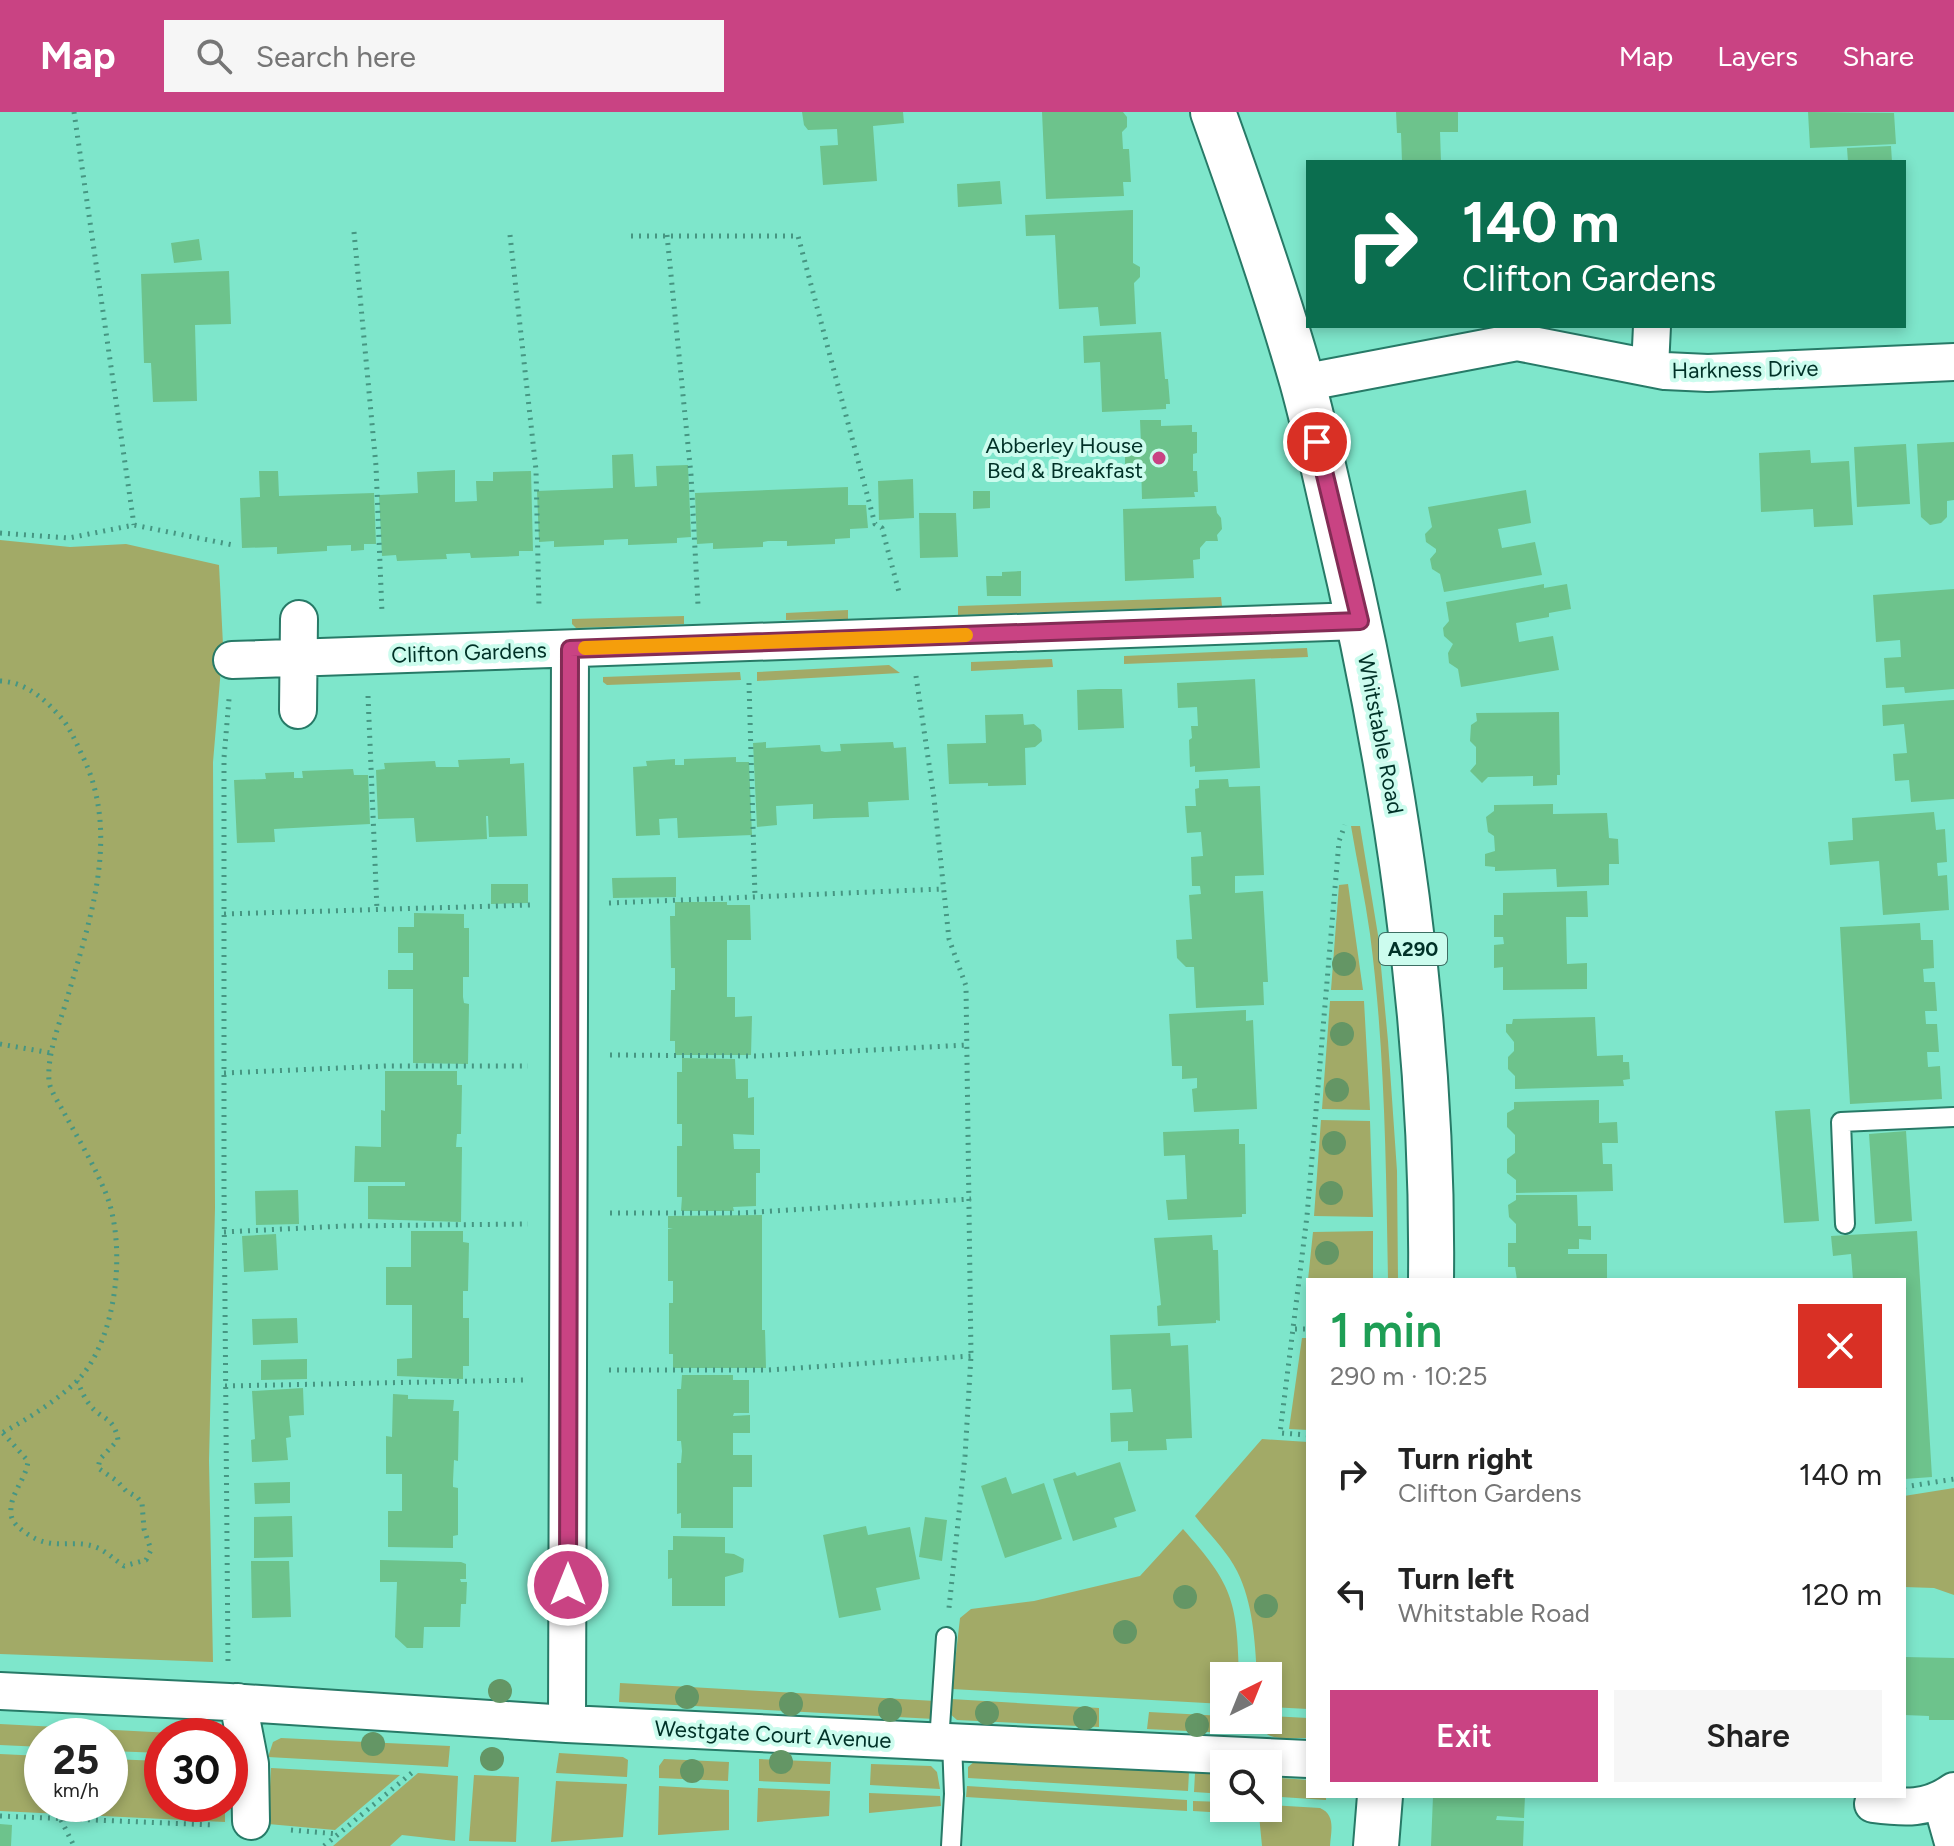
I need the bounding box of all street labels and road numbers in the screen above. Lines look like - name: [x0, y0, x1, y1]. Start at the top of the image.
- street label: Harkness Drive: [1671, 355, 1819, 384]
- street label: Clifton Gardens: [391, 636, 547, 669]
- street label: Whitstable Road: [1352, 652, 1409, 816]
- road number: A290: [1379, 933, 1447, 965]
- street label: Westgate Court Avenue: [654, 1715, 892, 1754]

